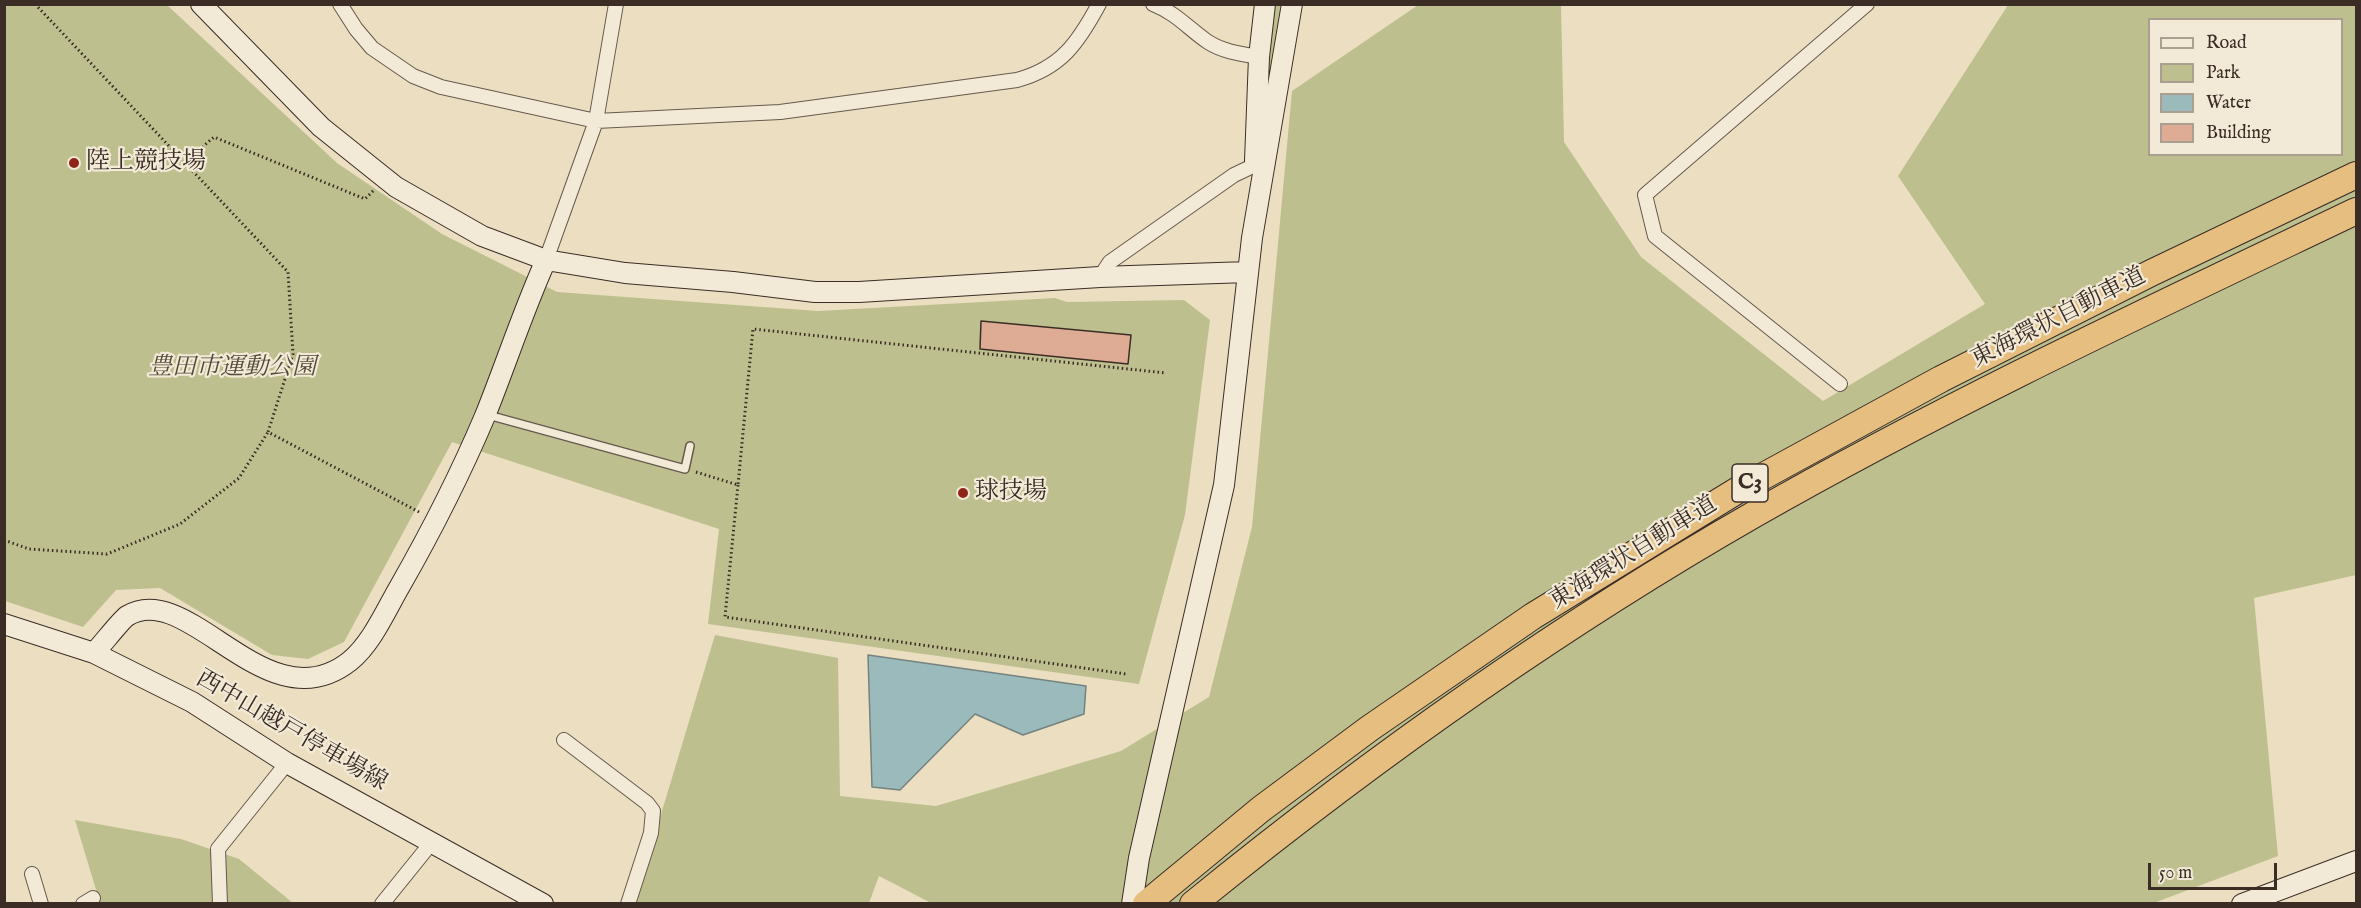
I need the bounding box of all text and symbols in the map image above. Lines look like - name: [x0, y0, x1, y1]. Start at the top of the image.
- legend: [2148, 18, 2343, 156]
- text: Road: [2206, 32, 2247, 55]
- text: Park: [2206, 62, 2240, 85]
- text: Water: [2206, 92, 2251, 115]
- text: Building: [2206, 122, 2271, 145]
- place label: 陸上競技場: [86, 149, 206, 177]
- marker: 陸上競技場: [67, 156, 81, 170]
- street label: 東海環状自動車道: [1967, 263, 2151, 375]
- park label: 豊田市運動公園: [148, 355, 316, 383]
- road number: C3: [1732, 464, 1768, 502]
- place label: 球技場: [975, 479, 1047, 507]
- marker: 球技場: [956, 486, 970, 500]
- street label: 東海環状自動車道: [1545, 491, 1723, 617]
- street label: 西中山越戸停車場線: [190, 666, 392, 798]
- scale bar: [2151, 851, 2280, 889]
- text: 50 m: [2159, 862, 2192, 885]

